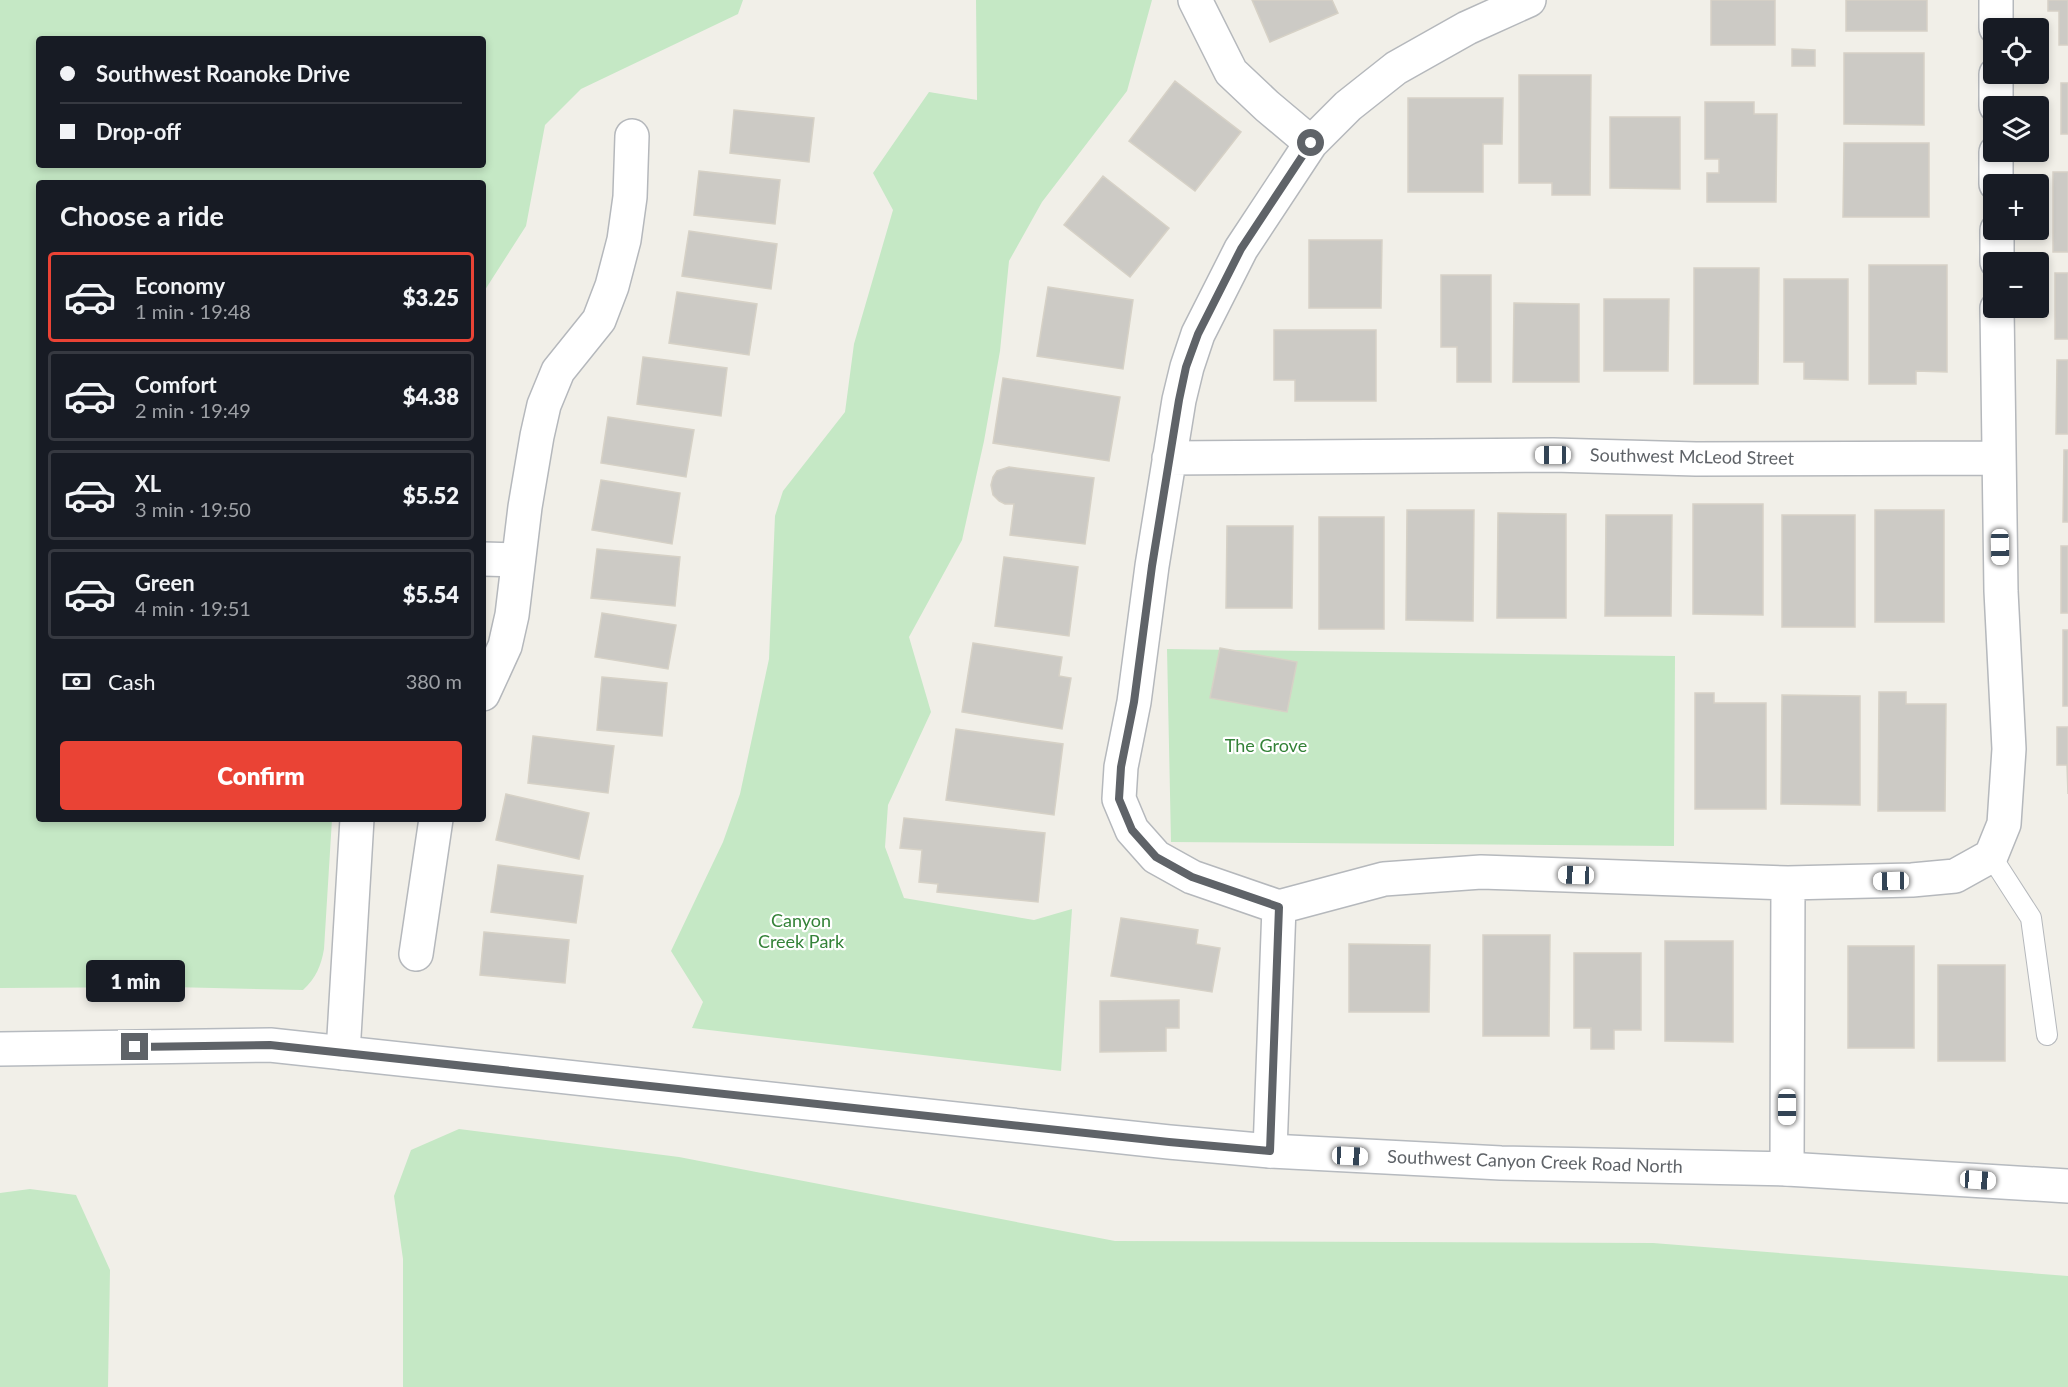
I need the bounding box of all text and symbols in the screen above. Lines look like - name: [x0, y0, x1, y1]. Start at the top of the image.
- map controls: [1983, 18, 2049, 318]
- button: locate: [1983, 18, 2049, 84]
- text: Southwest Roanoke Drive: [96, 60, 350, 87]
- button: layers: [1983, 96, 2049, 162]
- text: Drop-off: [96, 118, 181, 145]
- route start: [1297, 129, 1324, 156]
- button: +: [1983, 174, 2049, 240]
- text: Choose a ride: [60, 199, 224, 232]
- button: −: [1983, 252, 2049, 318]
- icon: car: [63, 270, 117, 324]
- text: Economy: [135, 272, 225, 299]
- text: $3.25: [403, 284, 459, 311]
- text: 1 min · 19:48: [135, 299, 251, 323]
- icon: car: [63, 369, 117, 423]
- text: Comfort: [135, 371, 217, 398]
- text: $4.38: [403, 383, 459, 410]
- text: 2 min · 19:49: [135, 398, 251, 422]
- street label: Southwest McLeod Street: [1590, 443, 1795, 469]
- car: [1535, 446, 1571, 464]
- icon: car: [63, 468, 117, 522]
- text: XL: [135, 470, 161, 497]
- text: $5.52: [403, 482, 459, 509]
- text: 3 min · 19:50: [135, 497, 251, 521]
- car: [1991, 529, 2009, 565]
- icon: car: [63, 567, 117, 621]
- text: Green: [135, 569, 195, 596]
- text: $5.54: [403, 581, 459, 608]
- text: 4 min · 19:51: [135, 596, 251, 620]
- icon: cash: [60, 665, 93, 698]
- text: Cash: [108, 668, 155, 695]
- text: 380 m: [406, 669, 462, 693]
- park label: The Grove: [1225, 734, 1307, 756]
- button: Confirm: [60, 741, 462, 810]
- car: [1558, 865, 1594, 885]
- car: [1873, 872, 1909, 890]
- park label: Canyon Creek Park: [758, 909, 845, 952]
- callout: 1 min: [86, 960, 184, 1002]
- text: 1 min: [111, 969, 160, 993]
- route end: [121, 1033, 148, 1060]
- car: [1778, 1089, 1796, 1125]
- street label: Southwest Canyon Creek Road North: [1387, 1145, 1683, 1177]
- car: [1332, 1146, 1368, 1166]
- car: [1959, 1170, 1997, 1190]

